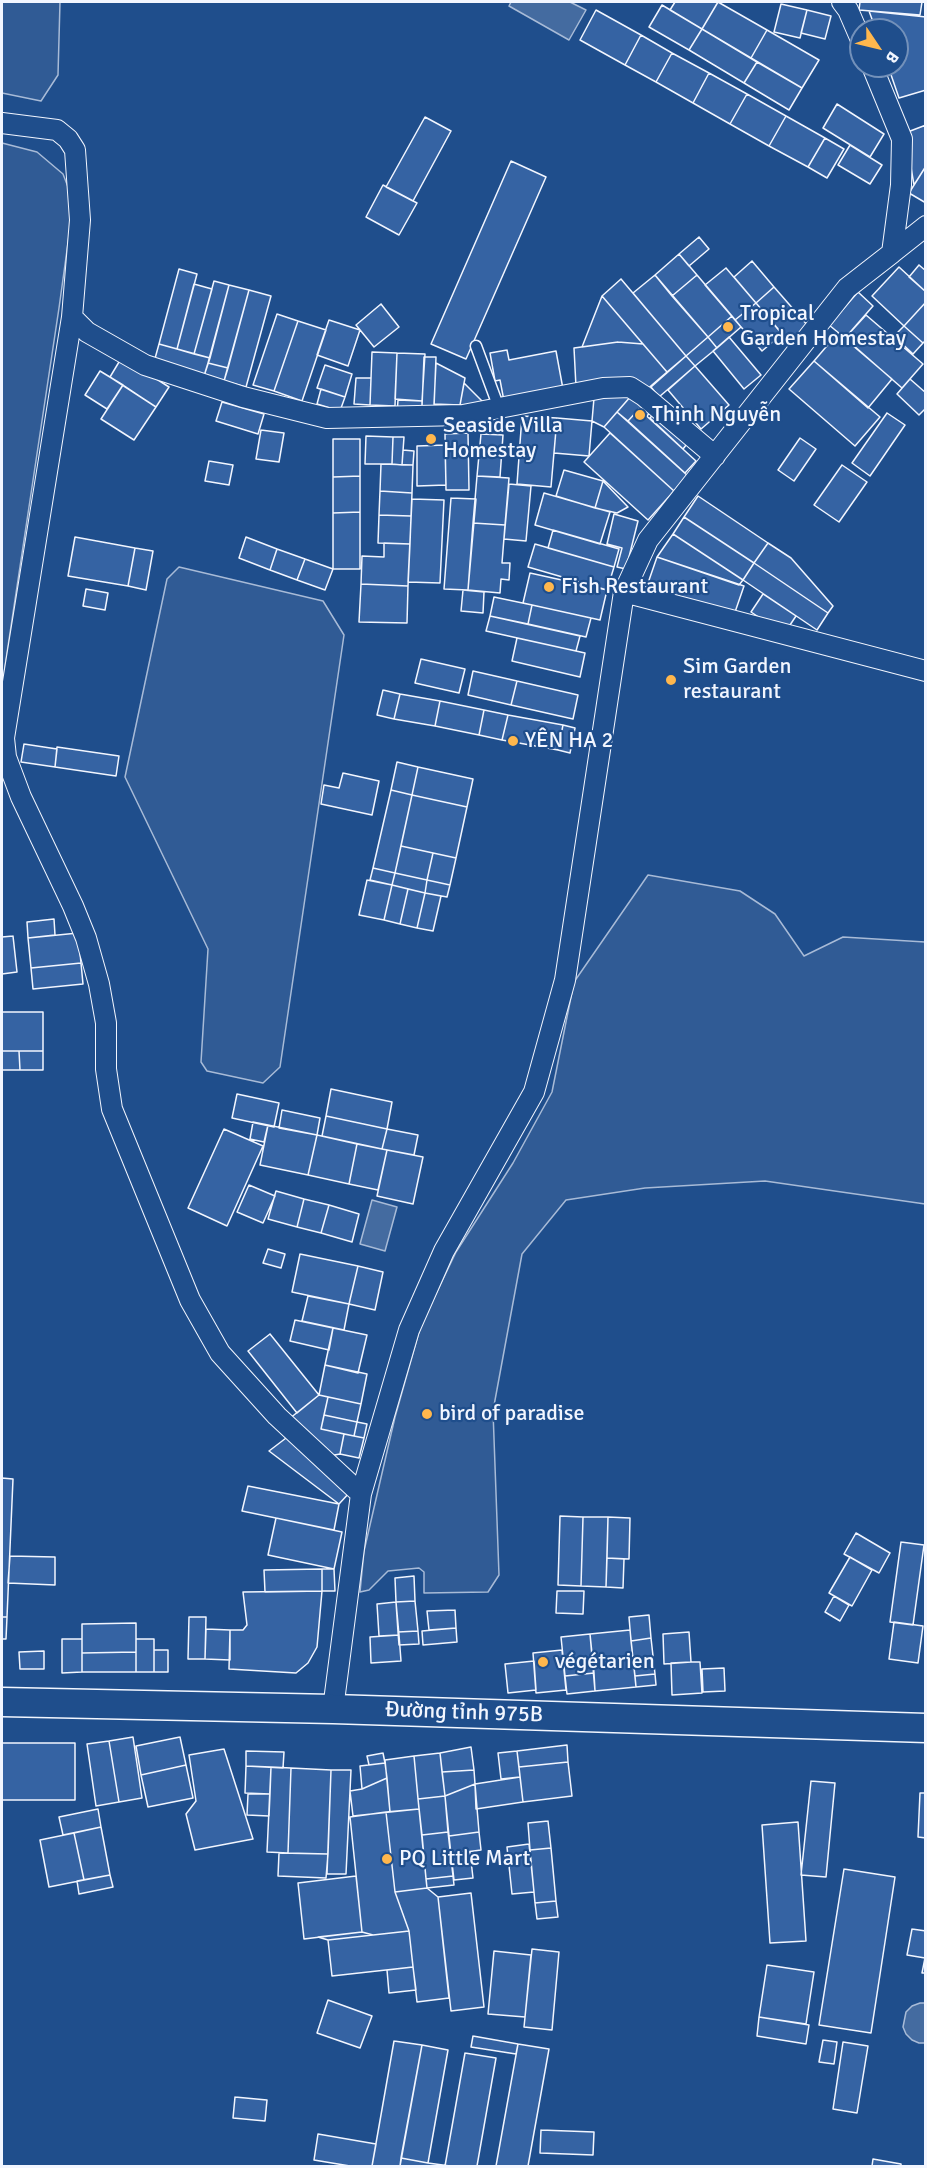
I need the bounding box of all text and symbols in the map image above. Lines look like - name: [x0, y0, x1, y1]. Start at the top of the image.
- north arrow: [849, 18, 909, 78]
- text: B: [881, 47, 903, 67]
- place label: Tropical Garden Homestay: [740, 301, 906, 352]
- marker: Tropical Garden Homestay: [721, 320, 735, 334]
- place label: Thịnh Nguyễn: [652, 402, 781, 428]
- marker: Thịnh Nguyễn: [633, 408, 647, 422]
- place label: Seaside Villa Homestay: [443, 413, 563, 464]
- marker: Seaside Villa Homestay: [424, 432, 438, 446]
- place label: Fish Restaurant: [561, 574, 708, 600]
- marker: Fish Restaurant: [542, 580, 556, 594]
- place label: Sim Garden restaurant: [683, 654, 791, 706]
- marker: Sim Garden restaurant: [664, 673, 678, 687]
- place label: YÊN HA 2: [525, 728, 613, 754]
- marker: YÊN HA 2: [506, 734, 520, 748]
- place label: bird of paradise: [439, 1401, 584, 1427]
- marker: bird of paradise: [420, 1407, 434, 1421]
- place label: végétarien: [555, 1649, 655, 1675]
- marker: végétarien: [536, 1655, 550, 1669]
- street label: Đường tỉnh 975B: [384, 1697, 544, 1729]
- place label: PQ Little Mart: [399, 1846, 530, 1872]
- marker: PQ Little Mart: [380, 1852, 394, 1866]

